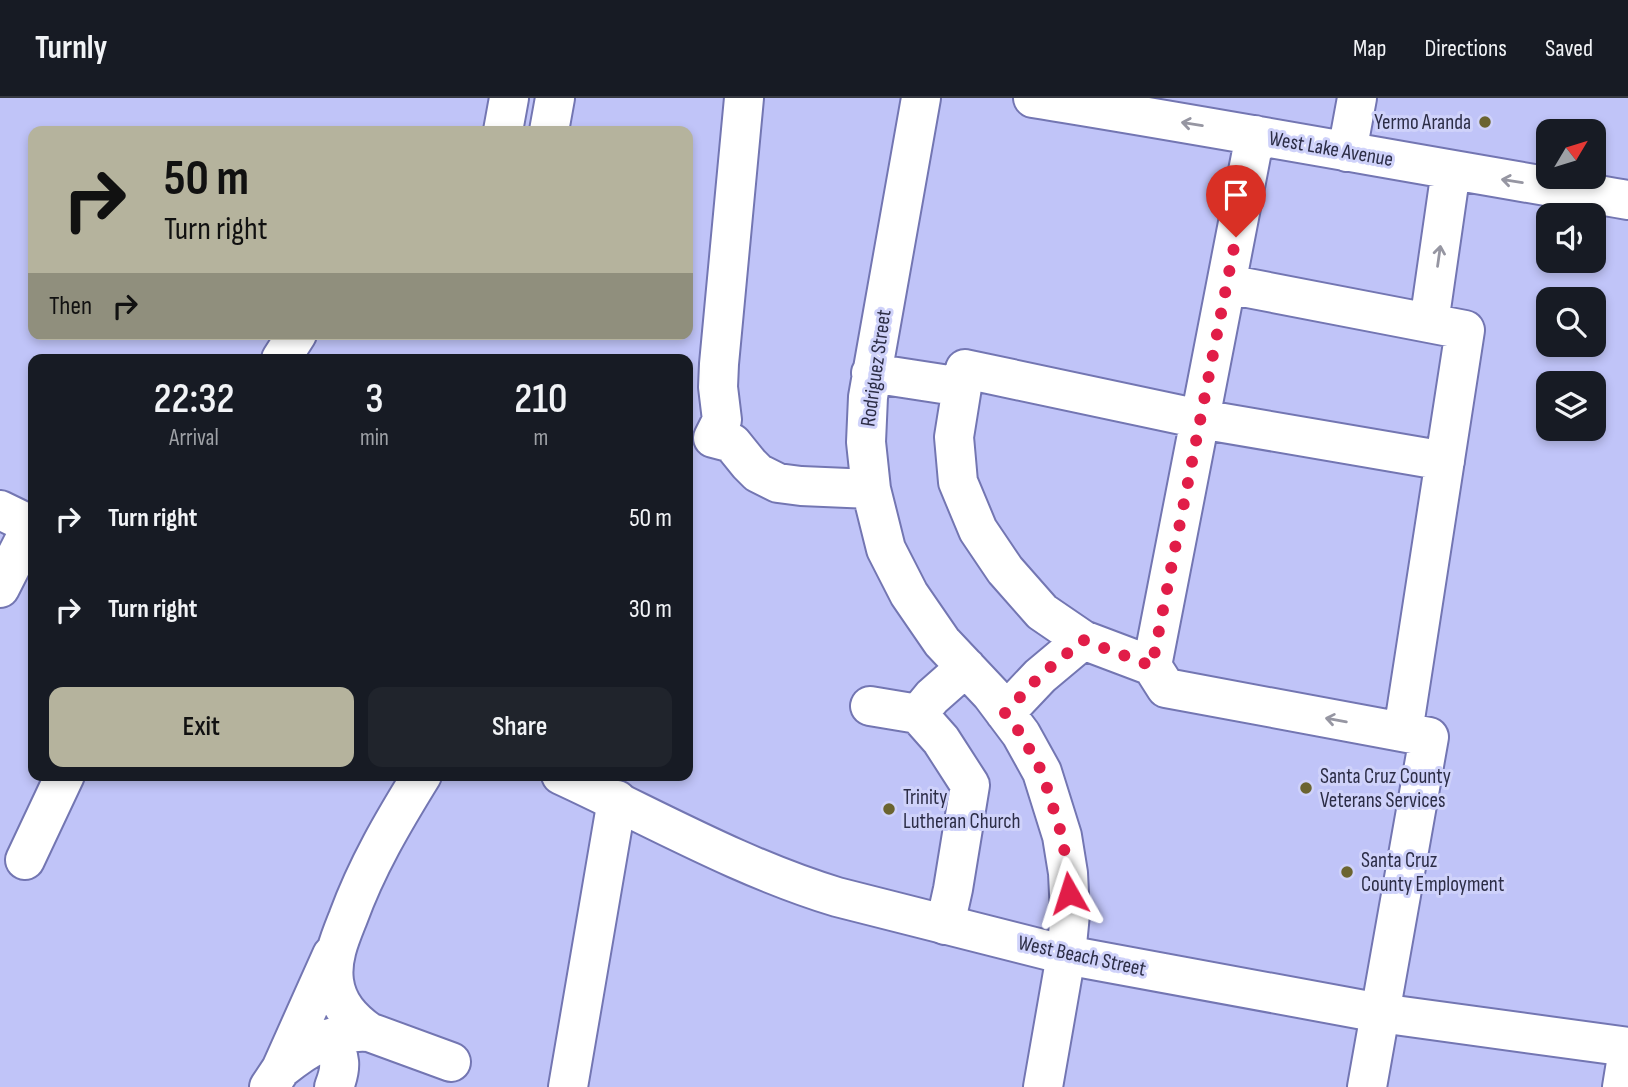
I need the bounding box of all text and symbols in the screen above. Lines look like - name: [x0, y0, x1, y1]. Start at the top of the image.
- text: Turnly: [35, 28, 107, 68]
- text: Map: [1353, 34, 1386, 63]
- text: Directions: [1424, 34, 1507, 63]
- text: Saved: [1545, 34, 1593, 63]
- place label: Yermo Aranda: [1374, 110, 1471, 135]
- marker: Yermo Aranda: [1477, 114, 1493, 130]
- one-way arrow: [1181, 117, 1204, 130]
- north arrow: [1536, 119, 1606, 189]
- map controls: [1536, 119, 1606, 441]
- street label: West Lake Avenue: [1267, 126, 1395, 172]
- text: 50 m: [164, 150, 249, 209]
- icon: right: [49, 154, 140, 245]
- pin: [1206, 165, 1266, 237]
- one-way arrow: [1501, 174, 1524, 187]
- icon: arrive: [1217, 176, 1255, 214]
- button: sound: [1536, 203, 1606, 273]
- text: Turn right: [164, 210, 268, 249]
- one-way arrow: [1433, 245, 1446, 267]
- icon: right: [106, 287, 144, 325]
- button: search: [1536, 287, 1606, 357]
- text: Then: [49, 291, 92, 322]
- street label: Rodriguez Street: [855, 308, 897, 428]
- button: layers: [1536, 371, 1606, 441]
- text: 22:32: [153, 374, 234, 425]
- text: 3: [365, 374, 384, 425]
- text: 210: [514, 374, 568, 425]
- text: Arrival: [169, 424, 219, 452]
- text: min: [360, 424, 389, 452]
- text: m: [534, 424, 548, 452]
- icon: right: [49, 500, 87, 538]
- text: Turn right: [108, 503, 197, 534]
- text: 50 m: [629, 503, 672, 534]
- icon: right: [49, 591, 87, 629]
- text: Turn right: [108, 594, 197, 625]
- text: 30 m: [629, 594, 672, 625]
- button: Exit: [49, 687, 354, 767]
- button: Share: [368, 687, 672, 767]
- one-way arrow: [1325, 712, 1348, 726]
- place label: Santa Cruz County Veterans Services: [1320, 764, 1451, 813]
- marker: Santa Cruz County Veterans Services: [1298, 780, 1314, 796]
- place label: Trinity Lutheran Church: [903, 785, 1021, 834]
- marker: Trinity Lutheran Church: [881, 801, 897, 817]
- place label: Santa Cruz County Employment: [1361, 848, 1504, 897]
- position arrow: [1032, 856, 1106, 930]
- marker: Santa Cruz County Employment: [1339, 864, 1355, 880]
- street label: West Beach Street: [1016, 930, 1148, 982]

